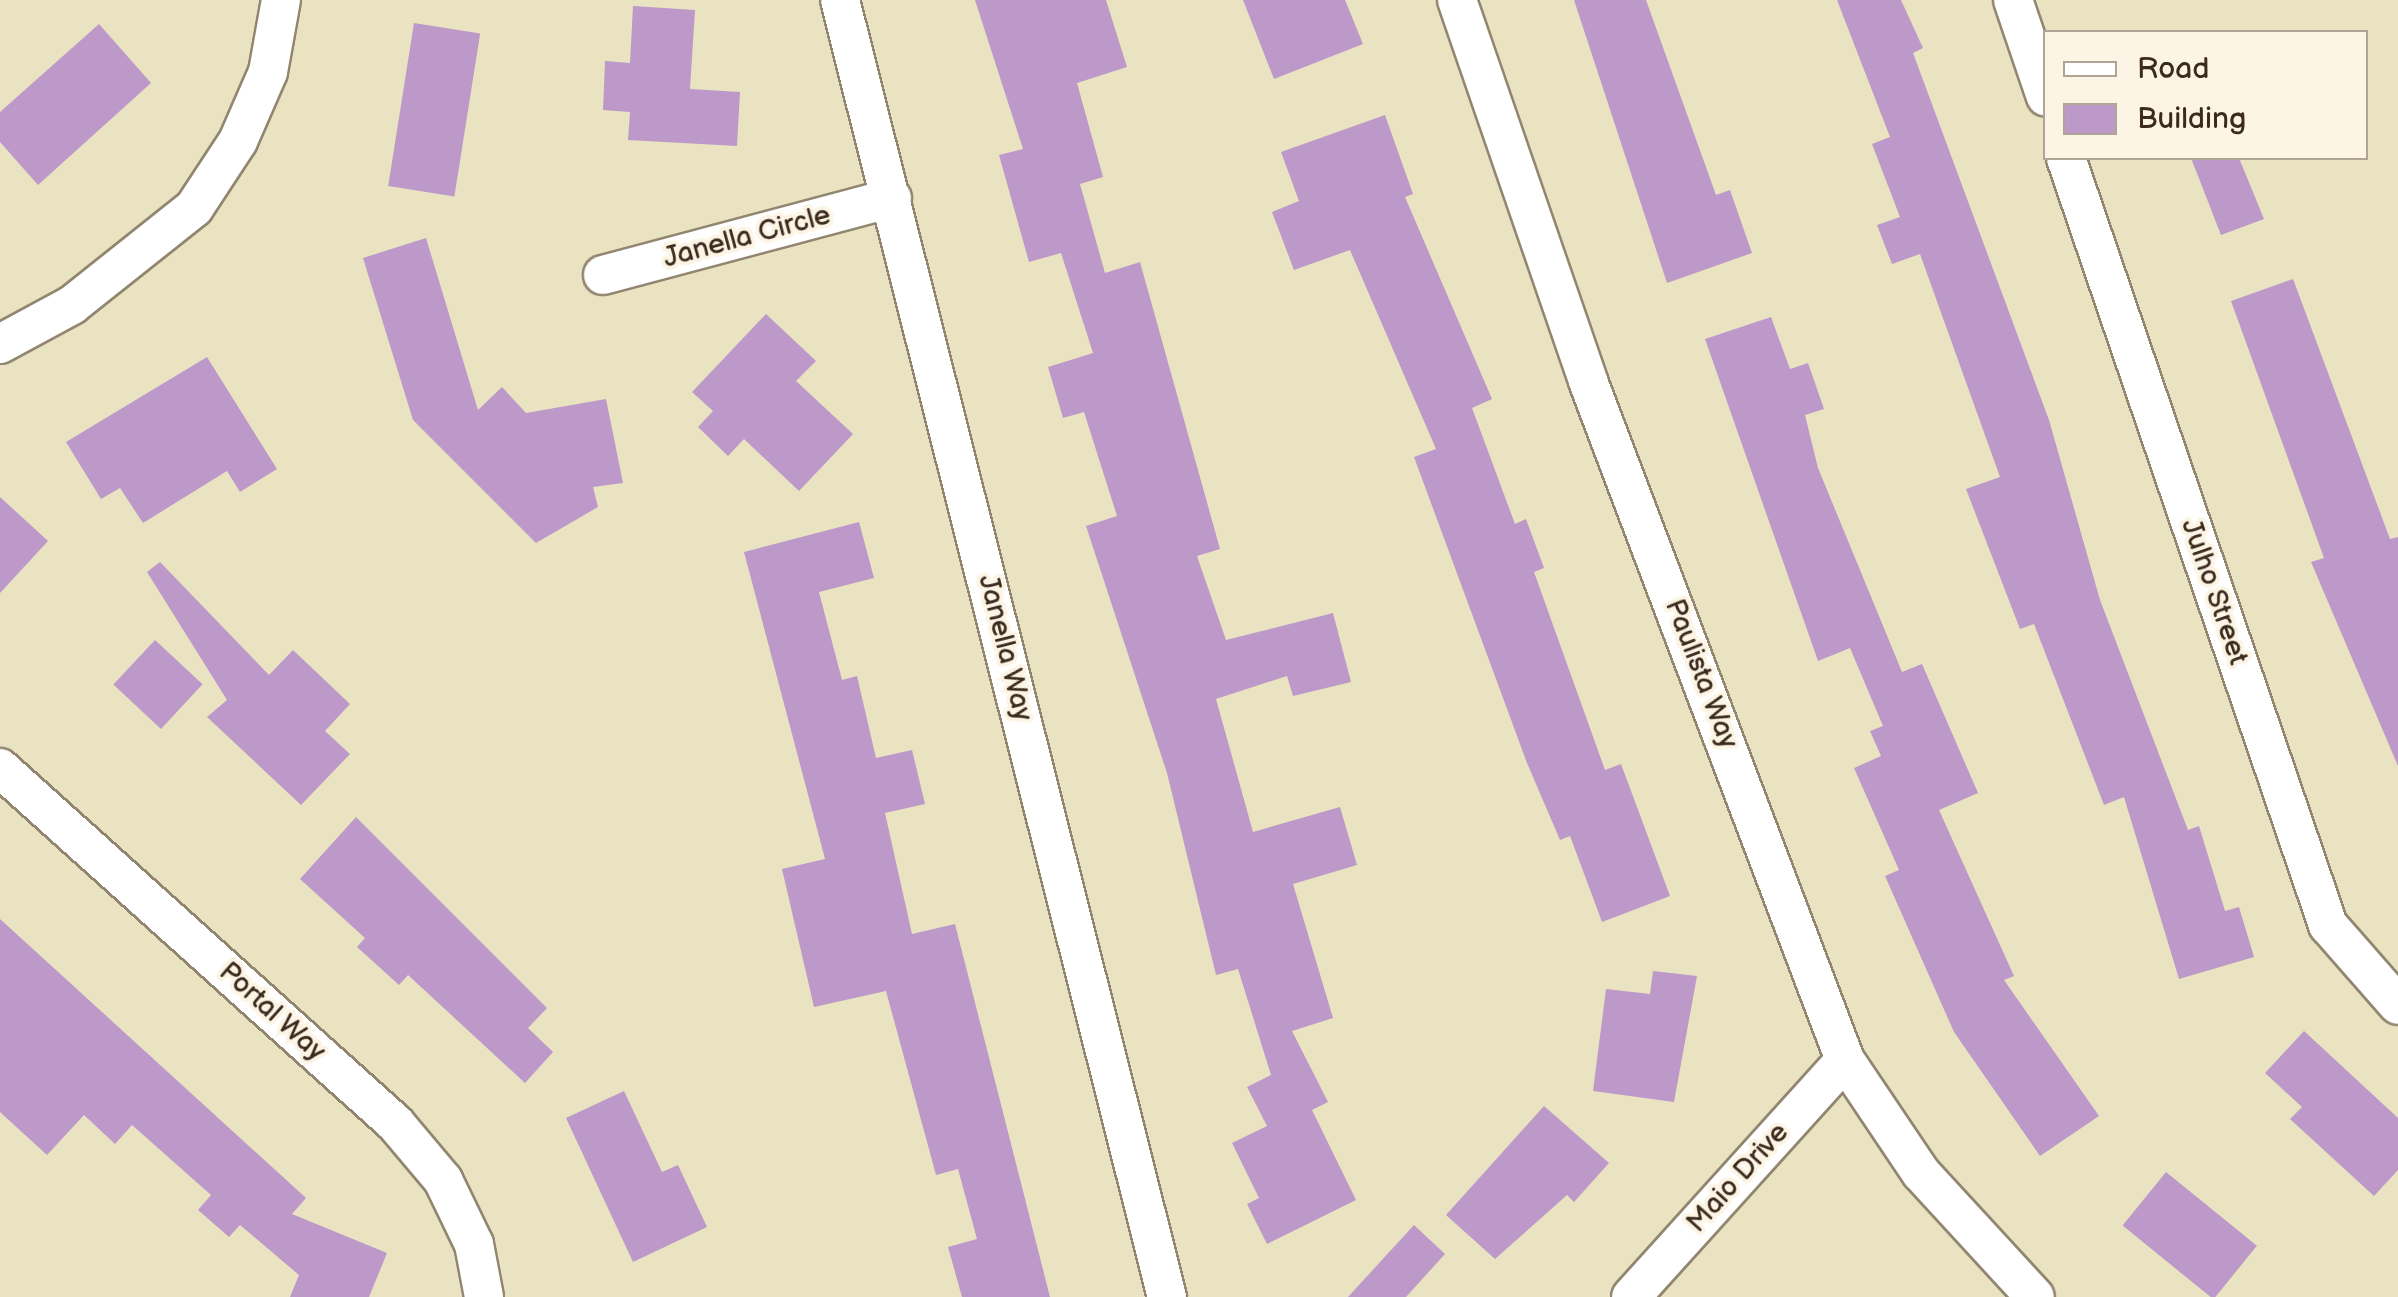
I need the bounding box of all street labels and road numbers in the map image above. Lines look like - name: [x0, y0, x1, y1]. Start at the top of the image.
- street label: Janella Circle: [660, 199, 834, 275]
- street label: Julho Street: [2173, 515, 2255, 669]
- street label: Janella Way: [971, 571, 1039, 725]
- street label: Paulista Way: [1657, 594, 1745, 754]
- street label: Portal Way: [211, 955, 333, 1069]
- street label: Maio Drive: [1680, 1116, 1796, 1240]

